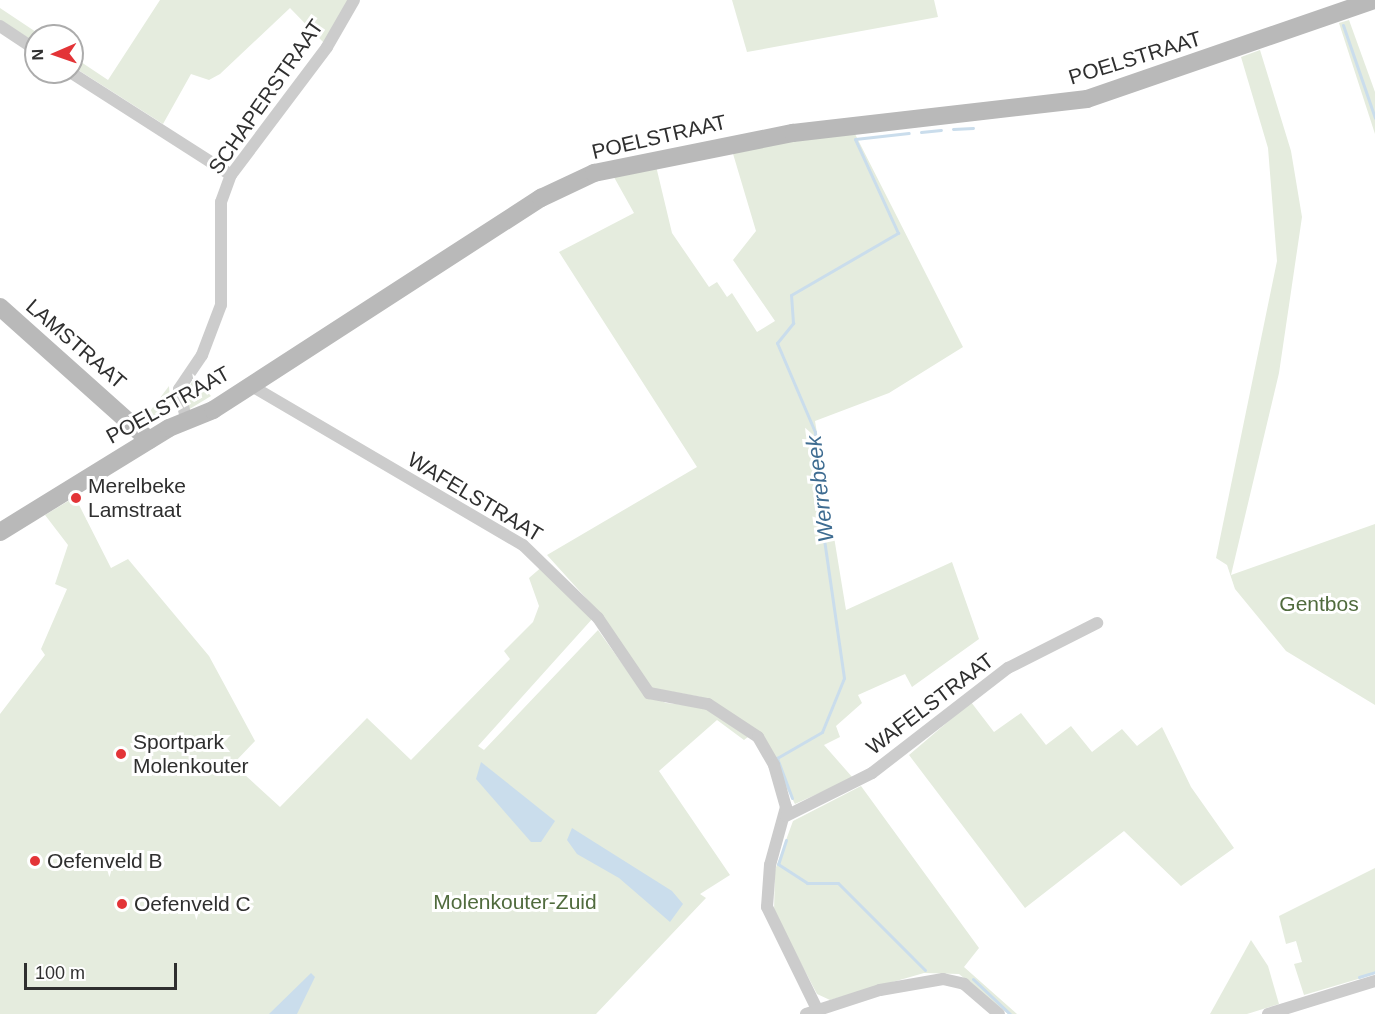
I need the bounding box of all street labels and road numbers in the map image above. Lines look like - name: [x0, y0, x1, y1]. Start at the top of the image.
- street label: SCHAPERSTRAAT: [203, 15, 329, 179]
- street label: POELSTRAAT: [1066, 26, 1204, 90]
- street label: POELSTRAAT: [589, 109, 729, 165]
- street label: LAMSTRAAT: [21, 294, 131, 394]
- street label: POELSTRAAT: [102, 361, 234, 449]
- street label: WAFELSTRAAT: [403, 447, 547, 547]
- street label: WAFELSTRAAT: [861, 648, 999, 760]

